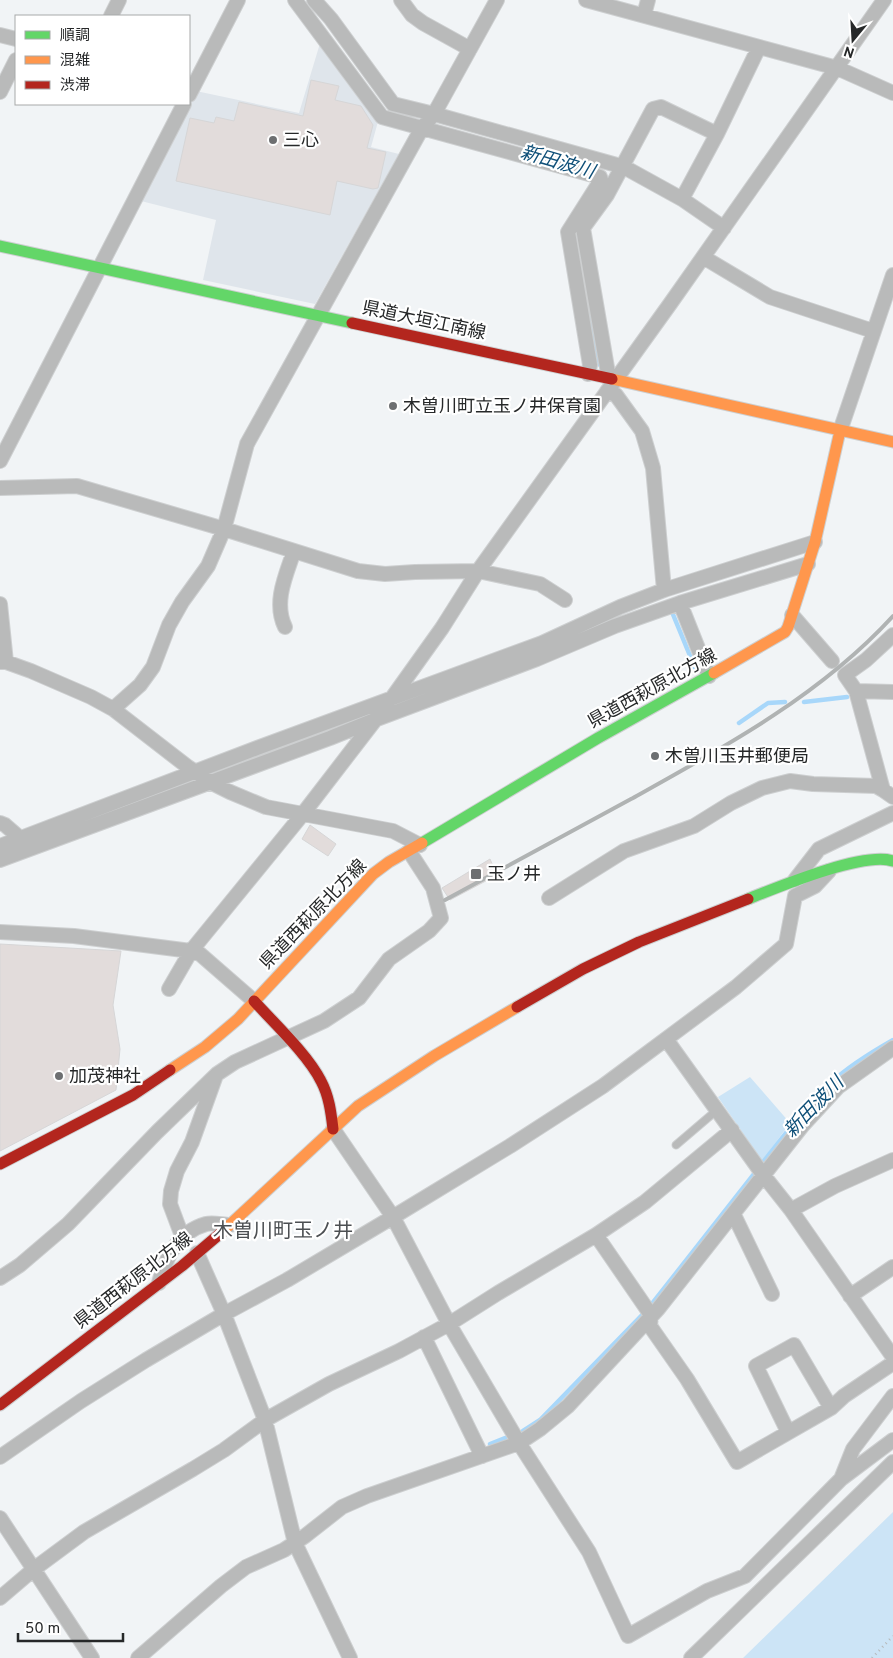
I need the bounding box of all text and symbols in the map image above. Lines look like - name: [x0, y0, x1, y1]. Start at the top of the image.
- legend: [15, 15, 190, 105]
- north arrow: [828, 15, 878, 65]
- text: 順調: [60, 27, 90, 46]
- text: N: [842, 41, 857, 61]
- text: 混雑: [60, 52, 90, 71]
- text: 渋滞: [60, 77, 90, 96]
- place label: 三心: [283, 130, 319, 153]
- marker: 三心: [267, 134, 279, 146]
- water label: 新田波川: [518, 141, 599, 185]
- street label: 県道大垣江南線: [360, 297, 488, 346]
- place label: 木曽川町立玉ノ井保育園: [403, 396, 601, 419]
- marker: 木曽川町立玉ノ井保育園: [387, 400, 399, 412]
- street label: 県道西萩原北方線: [584, 644, 721, 734]
- place label: 木曽川玉井郵便局: [665, 746, 809, 769]
- marker: 木曽川玉井郵便局: [649, 750, 661, 762]
- street label: 県道西萩原北方線: [256, 855, 372, 975]
- place label: 玉ノ井: [487, 864, 541, 887]
- marker: 玉ノ井: [469, 867, 483, 881]
- place label: 加茂神社: [69, 1066, 141, 1089]
- marker: 加茂神社: [53, 1070, 65, 1082]
- water label: 新田波川: [779, 1070, 851, 1143]
- district label: 木曽川町玉ノ井: [213, 1219, 353, 1245]
- street label: 県道西萩原北方線: [70, 1228, 198, 1335]
- scale bar: [18, 1610, 122, 1642]
- text: 50 m: [25, 1620, 60, 1639]

